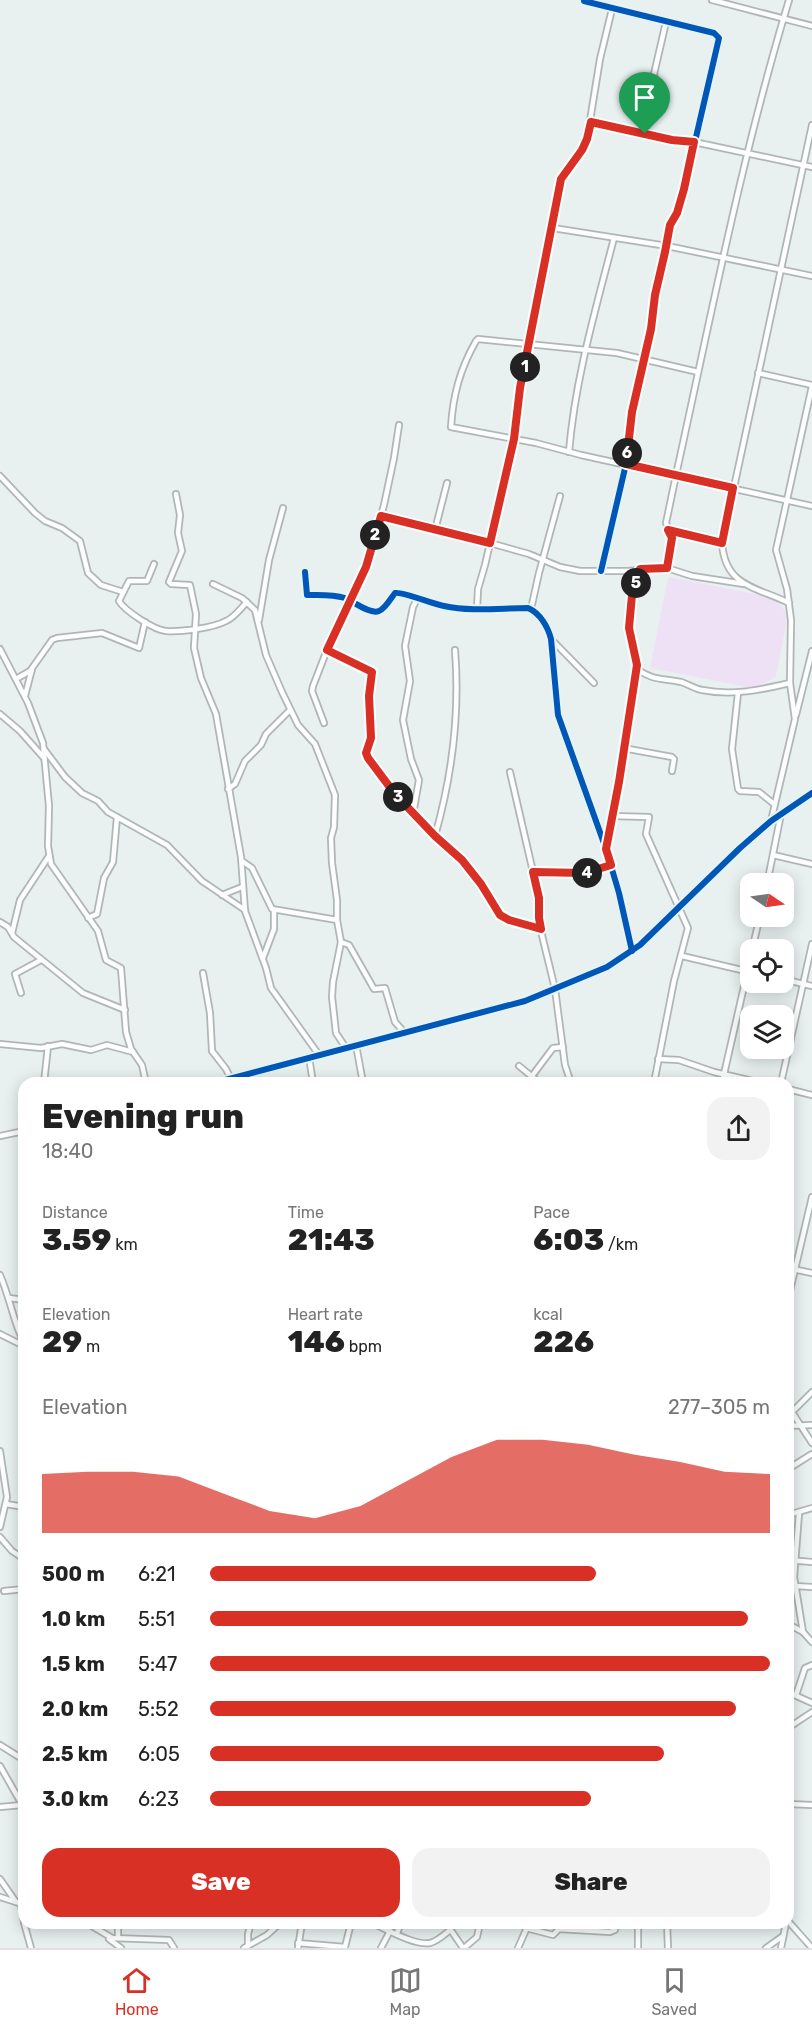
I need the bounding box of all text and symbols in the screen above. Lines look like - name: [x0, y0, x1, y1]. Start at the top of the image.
- pin: [619, 72, 670, 134]
- icon: arrive: [628, 81, 661, 114]
- pin: 1: [510, 352, 540, 382]
- text: 1: [521, 357, 529, 376]
- pin: 6: [612, 438, 642, 468]
- text: 6: [622, 443, 632, 462]
- pin: 2: [360, 520, 390, 550]
- text: 2: [370, 525, 380, 544]
- pin: 5: [621, 568, 651, 598]
- text: 5: [631, 573, 641, 592]
- pin: 3: [383, 782, 413, 812]
- text: 3: [393, 787, 403, 806]
- pin: 4: [572, 858, 602, 888]
- text: 4: [582, 863, 592, 882]
- north arrow: [740, 873, 794, 927]
- map controls: [740, 873, 794, 1059]
- button: locate: [740, 939, 794, 993]
- button: layers: [740, 1005, 794, 1059]
- text: Evening run: [42, 1097, 244, 1136]
- button: share: [707, 1097, 770, 1160]
- text: 18:40: [42, 1139, 94, 1163]
- text: Distance: [42, 1203, 108, 1222]
- text: Time: [288, 1203, 324, 1222]
- text: Pace: [533, 1203, 570, 1222]
- text: 3.59: [42, 1222, 111, 1258]
- text: 21:43: [288, 1222, 375, 1258]
- text: 6:03: [533, 1222, 604, 1258]
- text: km: [111, 1235, 138, 1254]
- text: /km: [604, 1235, 638, 1254]
- text: Elevation: [42, 1305, 111, 1324]
- text: Heart rate: [288, 1305, 363, 1324]
- text: kcal: [533, 1305, 563, 1324]
- text: 29: [42, 1324, 82, 1360]
- text: 146: [288, 1324, 345, 1360]
- text: 226: [533, 1324, 594, 1360]
- text: m: [82, 1337, 100, 1356]
- text: bpm: [345, 1337, 382, 1356]
- text: Elevation: [42, 1395, 128, 1419]
- text: 277–305 m: [668, 1395, 770, 1419]
- text: 500 m: [42, 1562, 105, 1586]
- text: 6:21: [138, 1562, 175, 1586]
- text: 1.0 km: [42, 1607, 105, 1631]
- text: 5:51: [138, 1607, 175, 1631]
- text: 1.5 km: [42, 1652, 105, 1676]
- text: 5:47: [138, 1652, 177, 1676]
- text: 2.0 km: [42, 1697, 108, 1721]
- text: 5:52: [138, 1697, 179, 1721]
- text: 2.5 km: [42, 1742, 108, 1766]
- text: 6:05: [138, 1742, 180, 1766]
- text: 3.0 km: [42, 1787, 109, 1811]
- text: 6:23: [138, 1787, 179, 1811]
- button: Save: [42, 1848, 400, 1917]
- button: Share: [412, 1848, 770, 1917]
- tab: Home: [115, 1964, 159, 2019]
- tab: Map: [389, 1964, 422, 2019]
- tab: Saved: [651, 1964, 697, 2019]

